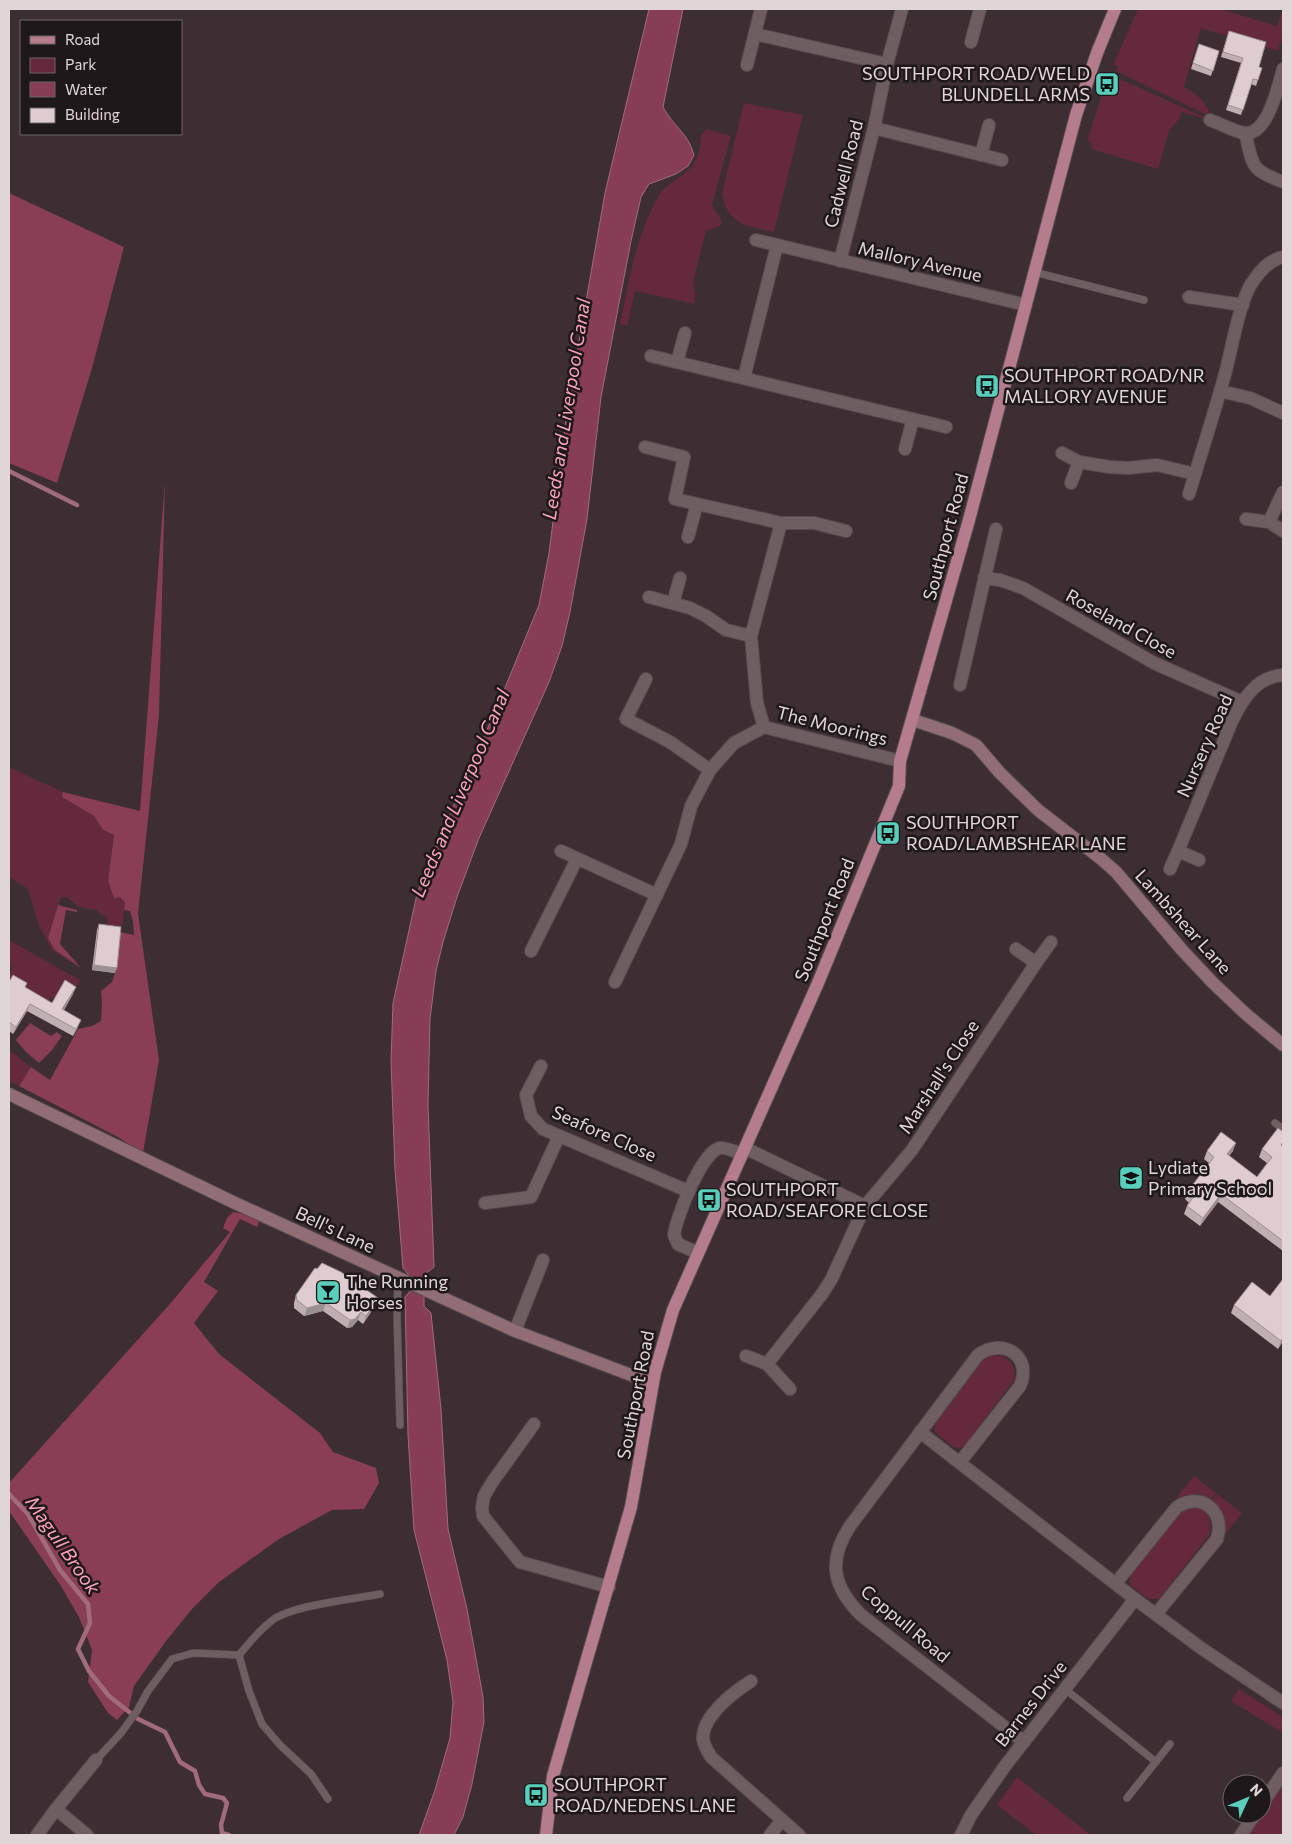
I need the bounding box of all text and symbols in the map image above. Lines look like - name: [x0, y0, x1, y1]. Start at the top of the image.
- legend: [20, 20, 182, 135]
- text: Road: [65, 30, 100, 48]
- text: Park: [65, 55, 96, 73]
- place label: SOUTHPORT ROAD/WELD BLUNDELL ARMS: [862, 62, 1090, 105]
- bus stop icon: SOUTHPORT ROAD/WELD BLUNDELL ARMS: [1094, 71, 1120, 97]
- text: Water: [65, 80, 107, 98]
- text: Building: [65, 105, 120, 123]
- street label: Cadwell Road: [819, 118, 867, 230]
- street label: Mallory Avenue: [856, 236, 984, 286]
- water label: Leeds and Liverpool Canal: [537, 296, 595, 521]
- place label: SOUTHPORT ROAD/NR MALLORY AVENUE: [1004, 364, 1205, 407]
- bus stop icon: SOUTHPORT ROAD/NR MALLORY AVENUE: [974, 373, 1000, 399]
- street label: Southport Road: [918, 471, 973, 603]
- street label: Roseland Close: [1062, 584, 1181, 663]
- water label: Leeds and Liverpool Canal: [405, 684, 514, 900]
- street label: Nursery Road: [1172, 691, 1237, 800]
- street label: The Moorings: [774, 701, 890, 749]
- place label: SOUTHPORT ROAD/LAMBSHEAR LANE: [906, 811, 1126, 854]
- bus stop icon: SOUTHPORT ROAD/LAMBSHEAR LANE: [875, 820, 901, 846]
- street label: Southport Road: [789, 855, 859, 984]
- street label: Lambshear Lane: [1131, 864, 1237, 978]
- street label: Marshall's Close: [893, 1016, 983, 1137]
- street label: Seafore Close: [549, 1100, 660, 1166]
- place label: Lydiate Primary School: [1148, 1156, 1272, 1199]
- school or university icon: Lydiate Primary School: [1118, 1165, 1144, 1191]
- place label: SOUTHPORT ROAD/SEAFORE CLOSE: [726, 1178, 928, 1221]
- bus stop icon: SOUTHPORT ROAD/SEAFORE CLOSE: [696, 1187, 722, 1213]
- street label: Bell's Lane: [292, 1201, 379, 1257]
- place label: The Running Horses: [346, 1270, 448, 1313]
- bar icon: The Running Horses: [315, 1279, 341, 1305]
- street label: Southport Road: [612, 1329, 658, 1461]
- water label: Magull Brook: [21, 1491, 106, 1599]
- street label: Coppull Road: [857, 1580, 954, 1667]
- street label: Barnes Drive: [990, 1656, 1071, 1751]
- place label: SOUTHPORT ROAD/NEDENS LANE: [554, 1773, 736, 1816]
- north arrow: [1222, 1774, 1272, 1824]
- text: N: [1247, 1780, 1266, 1799]
- bus stop icon: SOUTHPORT ROAD/NEDENS LANE: [523, 1782, 549, 1808]

